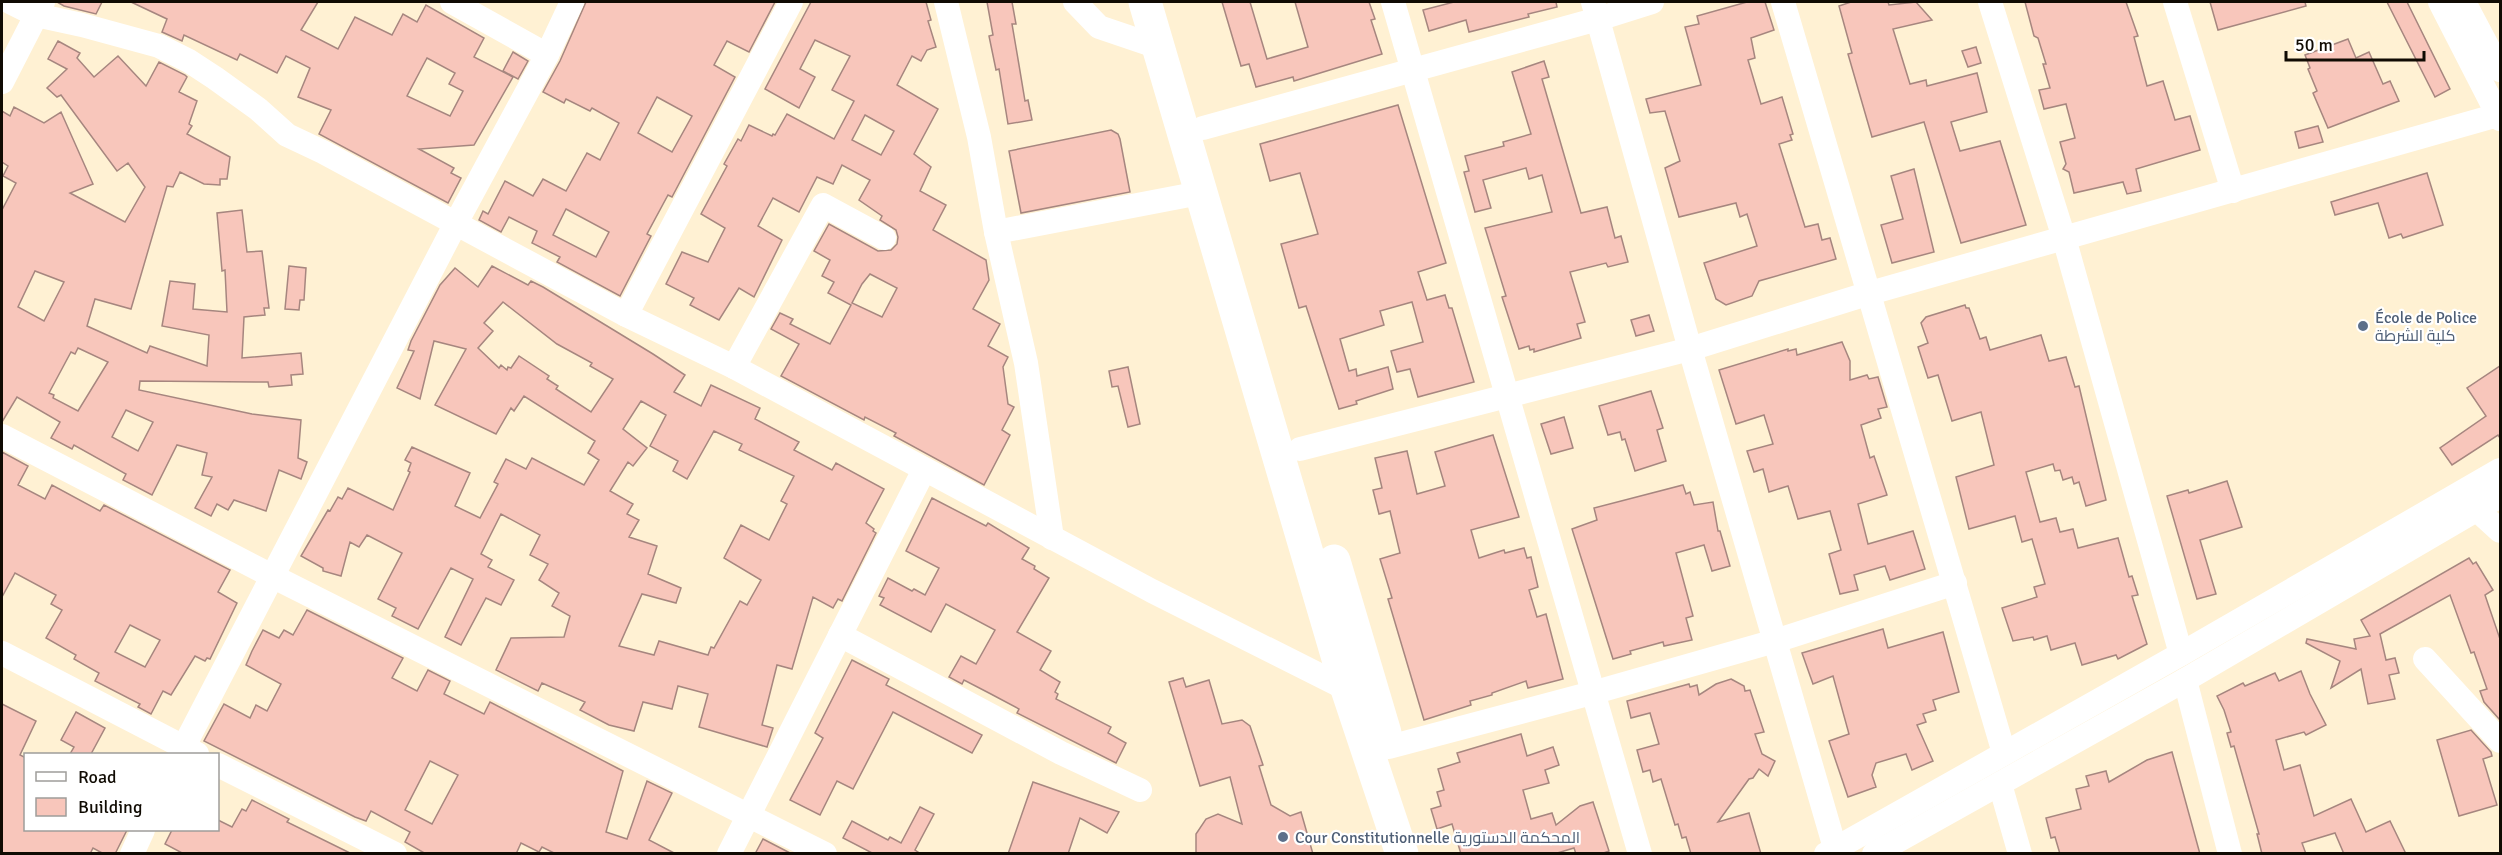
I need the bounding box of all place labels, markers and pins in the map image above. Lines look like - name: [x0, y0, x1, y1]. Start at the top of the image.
- place label: École de Police كلية الشرطة: [2375, 308, 2477, 346]
- marker: École de Police كلية الشرطة: [2356, 319, 2370, 333]
- place label: Cour Constitutionnelle المحكمة الدستورية: [1295, 828, 1580, 848]
- marker: Cour Constitutionnelle المحكمة الدستورية: [1276, 830, 1290, 844]

